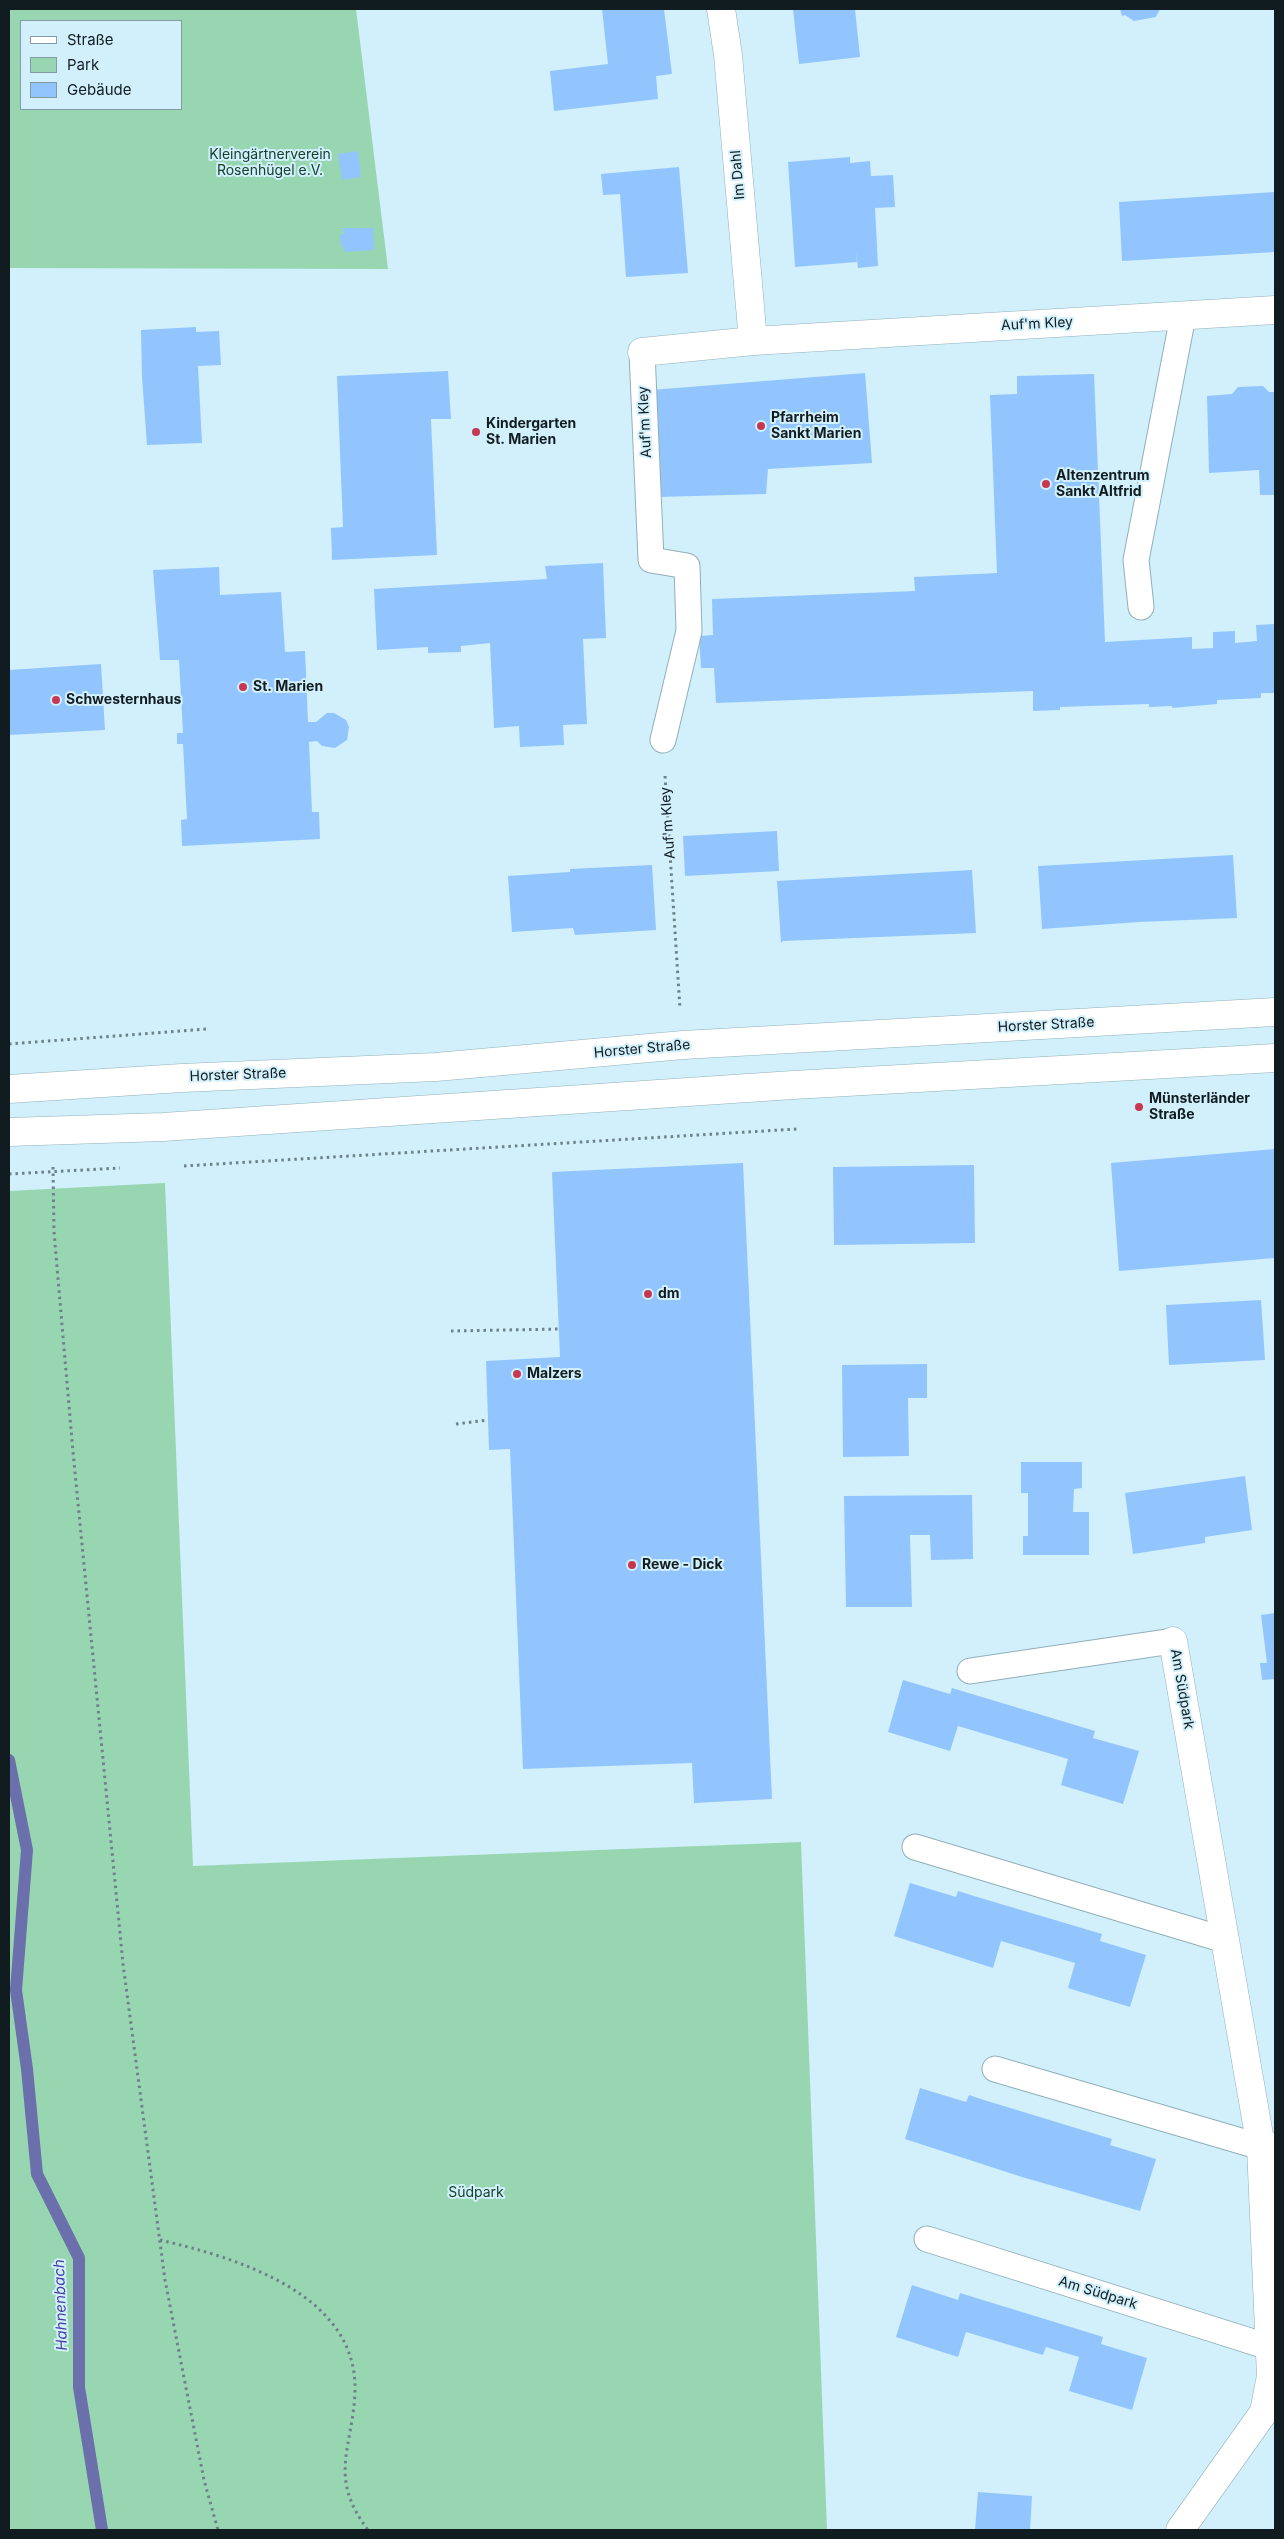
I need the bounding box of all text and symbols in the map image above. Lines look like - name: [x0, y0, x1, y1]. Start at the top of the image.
- legend: [20, 20, 182, 110]
- text: Straße: [67, 30, 114, 49]
- text: Park: [67, 55, 99, 74]
- text: Gebäude: [67, 80, 132, 99]
- park label: Kleingärtnerverein Rosenhügel e.V.: [209, 147, 331, 180]
- street label: Im Dahl: [727, 150, 749, 200]
- street label: Auf'm Kley: [1001, 314, 1073, 334]
- street label: Auf'm Kley: [635, 386, 655, 458]
- place label: Pfarrheim Sankt Marien: [771, 410, 861, 442]
- place label: Kindergarten St. Marien: [486, 416, 576, 448]
- marker: Pfarrheim Sankt Marien: [755, 420, 767, 432]
- marker: Kindergarten St. Marien: [470, 426, 482, 438]
- place label: Altenzentrum Sankt Altfrid: [1056, 468, 1150, 501]
- marker: Altenzentrum Sankt Altfrid: [1040, 478, 1052, 490]
- place label: St. Marien: [253, 679, 323, 695]
- marker: St. Marien: [237, 681, 249, 693]
- place label: Schwesternhaus: [66, 692, 181, 708]
- marker: Schwesternhaus: [50, 694, 62, 706]
- street label: Auf'm Kley: [657, 786, 679, 860]
- street label: Horster Straße: [997, 1014, 1095, 1036]
- street label: Horster Straße: [593, 1036, 691, 1062]
- street label: Horster Straße: [189, 1065, 287, 1085]
- place label: Münsterländer Straße: [1149, 1091, 1250, 1124]
- marker: Münsterländer Straße: [1133, 1101, 1145, 1113]
- place label: dm: [658, 1286, 680, 1302]
- marker: dm: [642, 1288, 654, 1300]
- place label: Malzers: [527, 1366, 582, 1382]
- marker: Malzers: [511, 1368, 523, 1380]
- place label: Rewe - Dick: [642, 1557, 723, 1573]
- marker: Rewe - Dick: [626, 1559, 638, 1571]
- street label: Am Südpark: [1167, 1647, 1197, 1731]
- park label: Südpark: [448, 2185, 504, 2201]
- water label: Hahnenbach: [50, 2259, 72, 2351]
- street label: Am Südpark: [1057, 2273, 1139, 2313]

